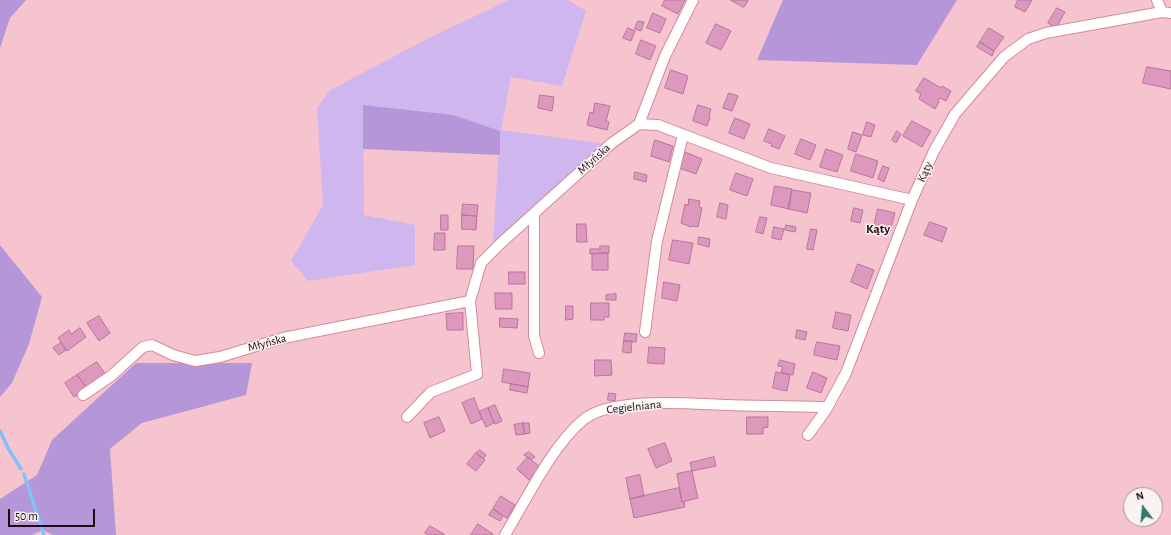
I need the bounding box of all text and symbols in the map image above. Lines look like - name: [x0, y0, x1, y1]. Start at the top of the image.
- street label: Młyńska: [575, 141, 613, 177]
- street label: Kąty: [914, 160, 936, 184]
- district label: Kąty: [866, 221, 890, 237]
- street label: Młyńska: [246, 331, 288, 355]
- street label: Cegielniana: [606, 397, 662, 417]
- north arrow: [1123, 487, 1163, 527]
- text: N: [1135, 490, 1145, 502]
- scale bar: [10, 501, 97, 527]
- text: 50 m: [15, 510, 38, 522]

